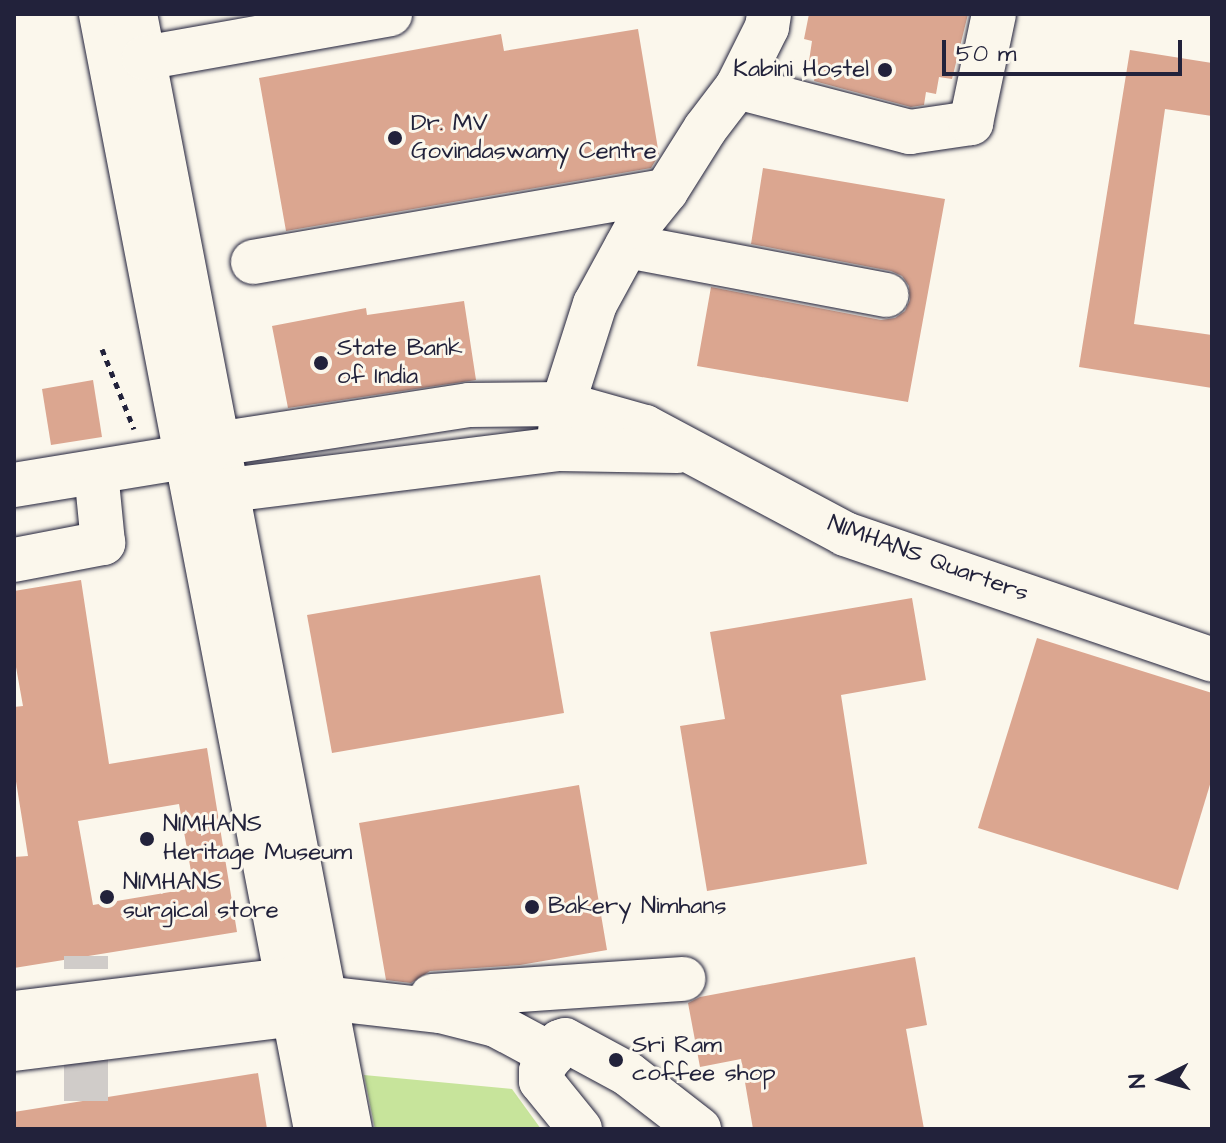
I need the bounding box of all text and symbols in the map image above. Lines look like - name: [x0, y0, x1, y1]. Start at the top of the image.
- scale bar: [946, 24, 1186, 74]
- text: 50 m: [956, 37, 1016, 71]
- place label: Kabini Hostel: [733, 56, 869, 84]
- marker: Kabini Hostel: [876, 61, 894, 79]
- place label: Dr. MV Govindaswamy Centre: [411, 110, 657, 166]
- marker: Dr. MV Govindaswamy Centre: [386, 129, 404, 147]
- place label: State Bank of India: [337, 335, 463, 391]
- marker: State Bank of India: [312, 354, 330, 372]
- street label: NIMHANS Quarters: [824, 509, 1032, 609]
- place label: NIMHANS Heritage Museum: [163, 811, 352, 867]
- marker: NIMHANS Heritage Museum: [138, 830, 156, 848]
- place label: NIMHANS surgical store: [123, 869, 279, 925]
- marker: NIMHANS surgical store: [98, 888, 116, 906]
- place label: Bakery Nimhans: [548, 893, 727, 921]
- marker: Bakery Nimhans: [523, 898, 541, 916]
- place label: Sri Ram coffee shop: [632, 1032, 776, 1088]
- north arrow: [1122, 1039, 1202, 1119]
- marker: Sri Ram coffee shop: [607, 1051, 625, 1069]
- text: N: [1122, 1073, 1154, 1089]

